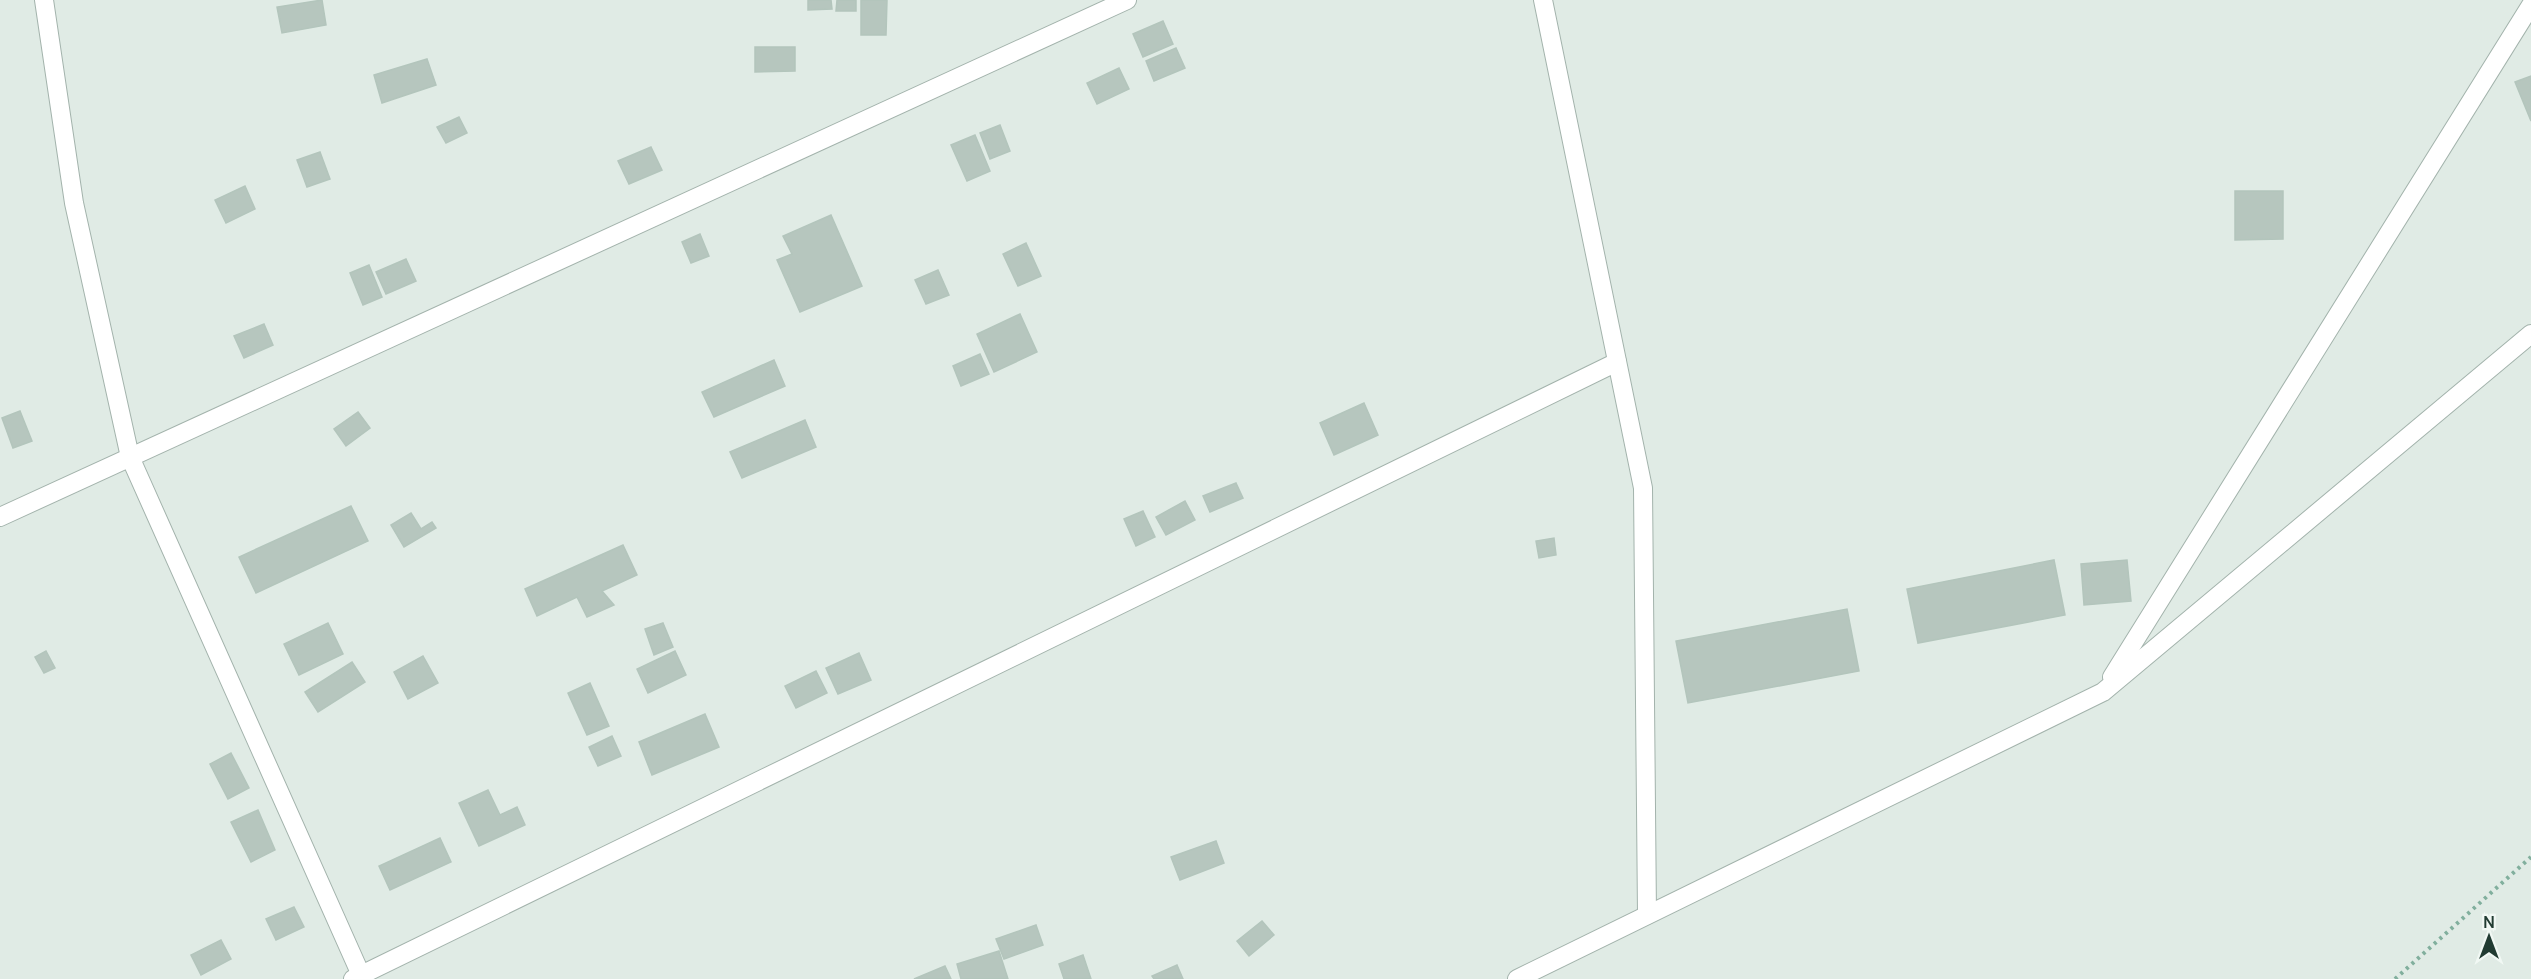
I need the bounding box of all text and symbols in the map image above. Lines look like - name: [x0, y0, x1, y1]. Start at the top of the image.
- north arrow: [2459, 907, 2519, 967]
- text: N: [2483, 911, 2495, 933]

